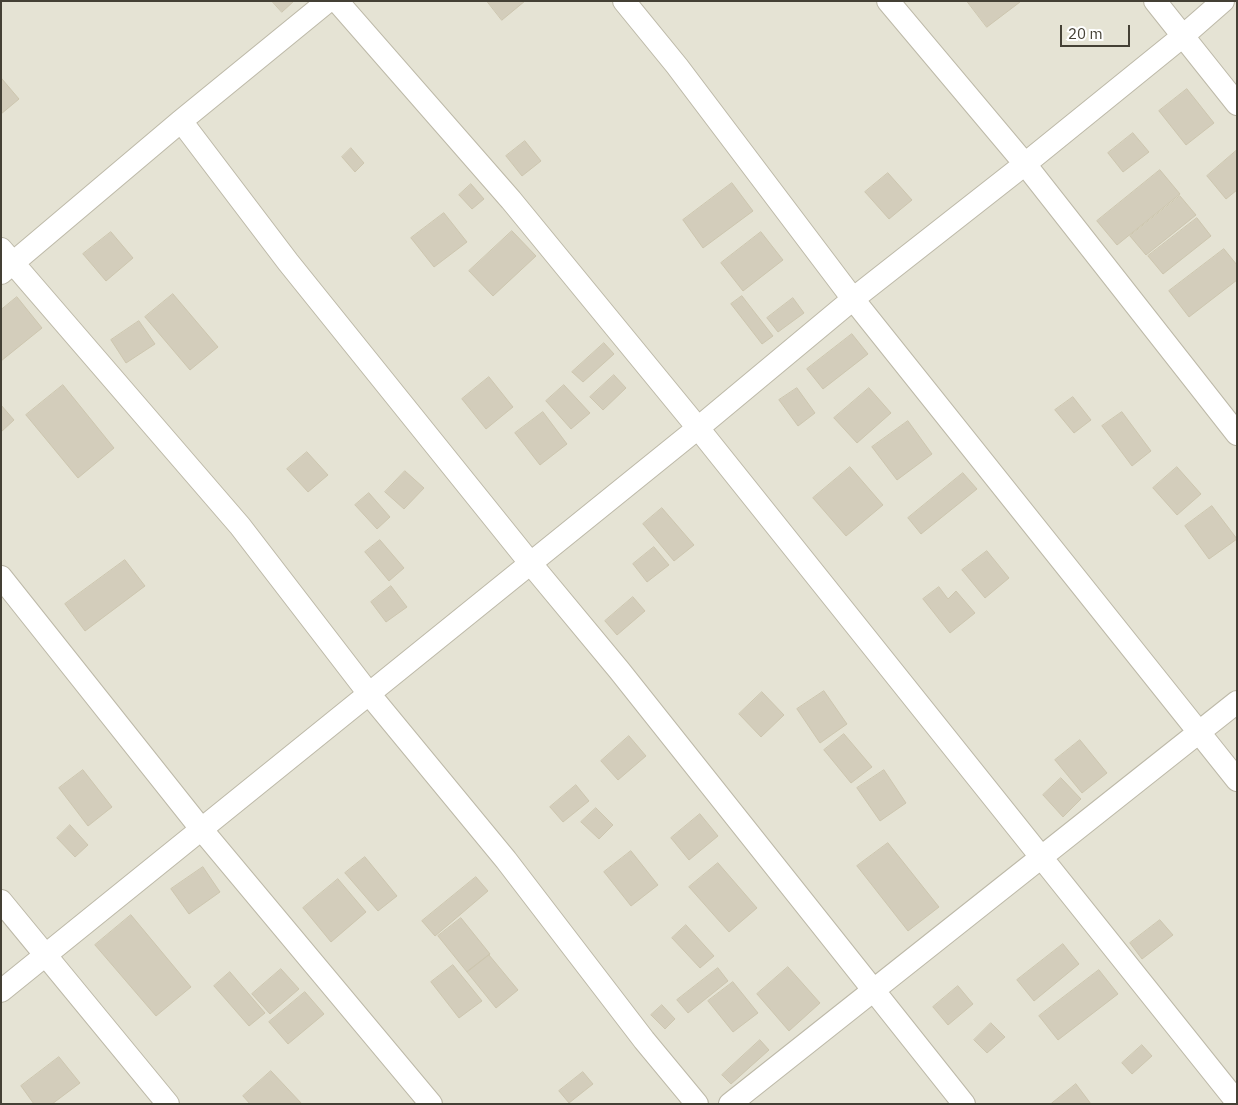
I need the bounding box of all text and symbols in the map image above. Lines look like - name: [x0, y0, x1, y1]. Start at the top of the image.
- scale bar: [1063, 15, 1133, 47]
- text: 20 m: [1068, 24, 1103, 43]

